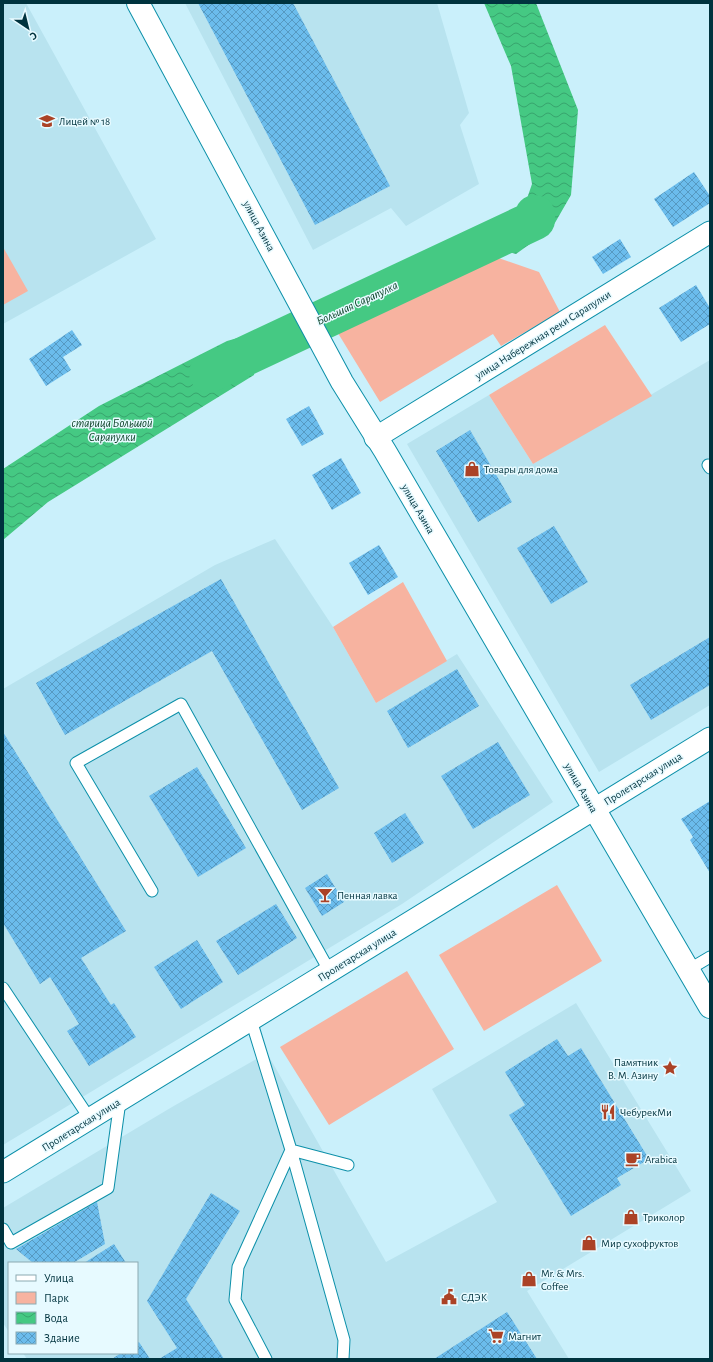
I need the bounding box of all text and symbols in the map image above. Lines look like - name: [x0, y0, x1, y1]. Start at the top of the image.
- north arrow: [8, 8, 48, 48]
- text: С: [28, 30, 39, 42]
- school or university icon: Лицей № 18: [38, 112, 56, 130]
- place label: Лицей № 18: [59, 116, 110, 127]
- street label: улица Азина: [241, 198, 277, 253]
- water label: Большая Сарапулка: [314, 279, 400, 328]
- street label: улица Набережная реки Сарапулки: [472, 289, 613, 382]
- water label: старица Большой Сарапулки: [72, 417, 152, 444]
- shop icon: Товары для дома: [463, 460, 481, 478]
- place label: Товары для дома: [484, 464, 558, 475]
- street label: улица Азина: [399, 481, 437, 536]
- street label: Пролетарская улица: [602, 750, 684, 808]
- street label: улица Азина: [562, 760, 600, 815]
- bar icon: Пенная лавка: [316, 886, 334, 904]
- place label: Пенная лавка: [337, 890, 398, 901]
- street label: Пролетарская улица: [316, 926, 398, 984]
- place label: Памятник В. М. Азину: [608, 1057, 658, 1081]
- place icon: Памятник В. М. Азину: [661, 1059, 679, 1077]
- street label: Пролетарская улица: [40, 1096, 122, 1154]
- restaurant icon: ЧебурекМи: [599, 1103, 617, 1121]
- place label: ЧебурекМи: [620, 1107, 672, 1118]
- cafe icon: Arabica: [624, 1150, 642, 1168]
- place label: Arabica: [645, 1154, 677, 1165]
- shop icon: Триколор: [622, 1208, 640, 1226]
- place label: Триколор: [643, 1212, 685, 1223]
- shop icon: Мир сухофруктов: [580, 1234, 598, 1252]
- place label: Мир сухофруктов: [601, 1238, 678, 1249]
- legend: [8, 1262, 138, 1354]
- place label: Mr. & Mrs. Coffee: [541, 1268, 585, 1292]
- shop icon: Mr. & Mrs. Coffee: [520, 1270, 538, 1288]
- text: Улица: [44, 1272, 74, 1284]
- public building icon: СДЭК: [440, 1288, 458, 1306]
- text: Парк: [44, 1292, 69, 1304]
- place label: СДЭК: [461, 1292, 488, 1303]
- text: Вода: [44, 1312, 68, 1324]
- supermarket icon: Магнит: [487, 1327, 505, 1345]
- place label: Магнит: [508, 1331, 541, 1342]
- text: Здание: [44, 1332, 80, 1344]

